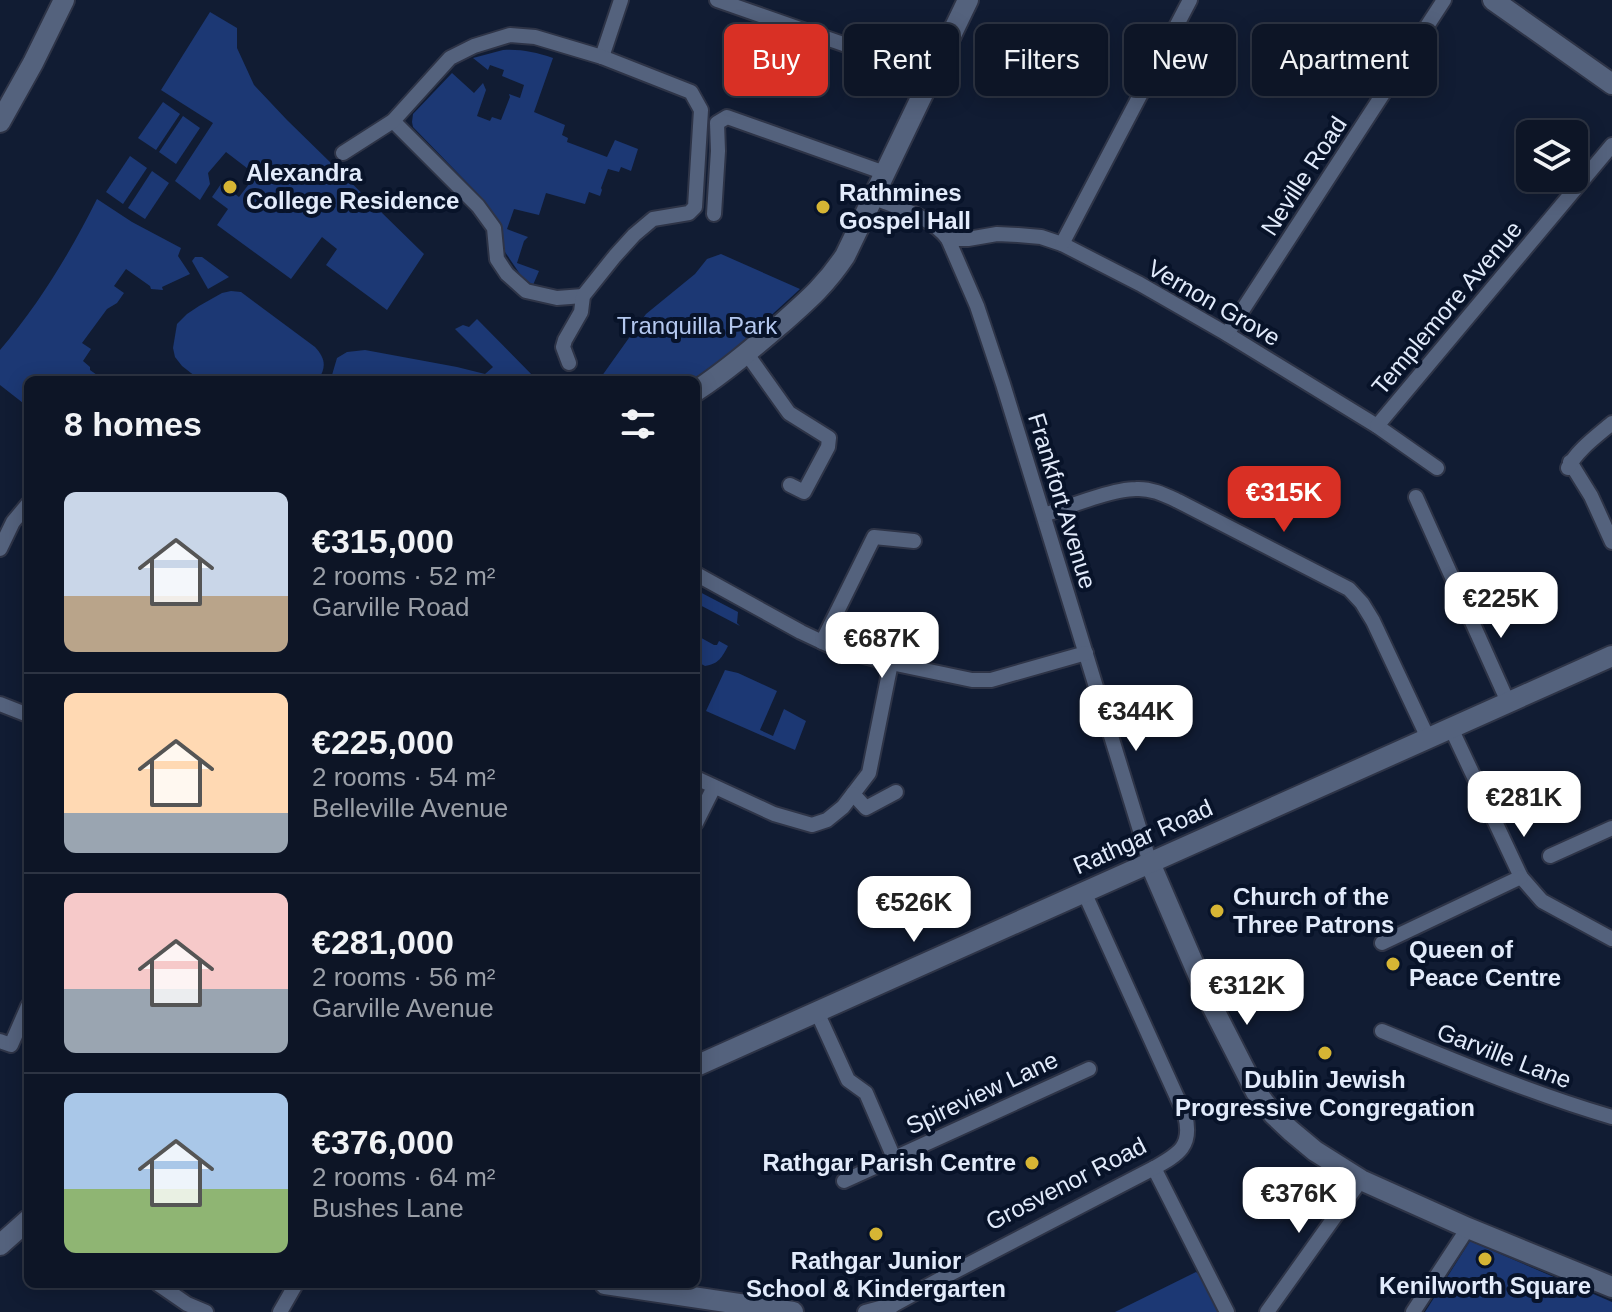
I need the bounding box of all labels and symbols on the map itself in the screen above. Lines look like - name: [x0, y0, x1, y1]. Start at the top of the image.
- street label: Neville Road: [1255, 111, 1352, 240]
- place label: Alexandra College Residence: [246, 159, 459, 214]
- marker: Alexandra College Residence: [221, 178, 239, 196]
- place label: Rathmines Gospel Hall: [839, 179, 971, 234]
- marker: Rathmines Gospel Hall: [814, 198, 832, 216]
- street label: Templemore Avenue: [1366, 215, 1527, 400]
- street label: Vernon Grove: [1143, 254, 1285, 351]
- park label: Tranquilla Park: [617, 312, 778, 339]
- street label: Frankfort Avenue: [1023, 410, 1102, 592]
- pin: €315K: [1228, 466, 1340, 534]
- pin: €225K: [1445, 572, 1557, 640]
- pin: €687K: [826, 612, 938, 680]
- pin: €344K: [1080, 685, 1192, 753]
- pin: €281K: [1468, 771, 1580, 839]
- street label: Rathgar Road: [1069, 794, 1217, 879]
- pin: €526K: [858, 876, 970, 944]
- place label: Church of the Three Patrons: [1233, 883, 1394, 938]
- marker: Church of the Three Patrons: [1208, 902, 1226, 920]
- place label: Queen of Peace Centre: [1409, 936, 1561, 991]
- marker: Queen of Peace Centre: [1384, 955, 1402, 973]
- pin: €312K: [1191, 959, 1303, 1027]
- street label: Garville Lane: [1433, 1018, 1575, 1093]
- marker: Dublin Jewish Progressive Congregation: [1316, 1044, 1334, 1062]
- street label: Spireview Lane: [902, 1046, 1062, 1139]
- place label: Dublin Jewish Progressive Congregation: [1175, 1066, 1475, 1121]
- street label: Grosvenor Road: [981, 1132, 1150, 1236]
- place label: Rathgar Parish Centre: [763, 1149, 1016, 1176]
- marker: Rathgar Parish Centre: [1023, 1154, 1041, 1172]
- pin: €376K: [1243, 1167, 1355, 1235]
- marker: Rathgar Junior School & Kindergarten: [867, 1225, 885, 1243]
- place label: Rathgar Junior School & Kindergarten: [746, 1247, 1006, 1302]
- marker: Kenilworth Square: [1476, 1250, 1494, 1268]
- place label: Kenilworth Square: [1379, 1272, 1591, 1299]

